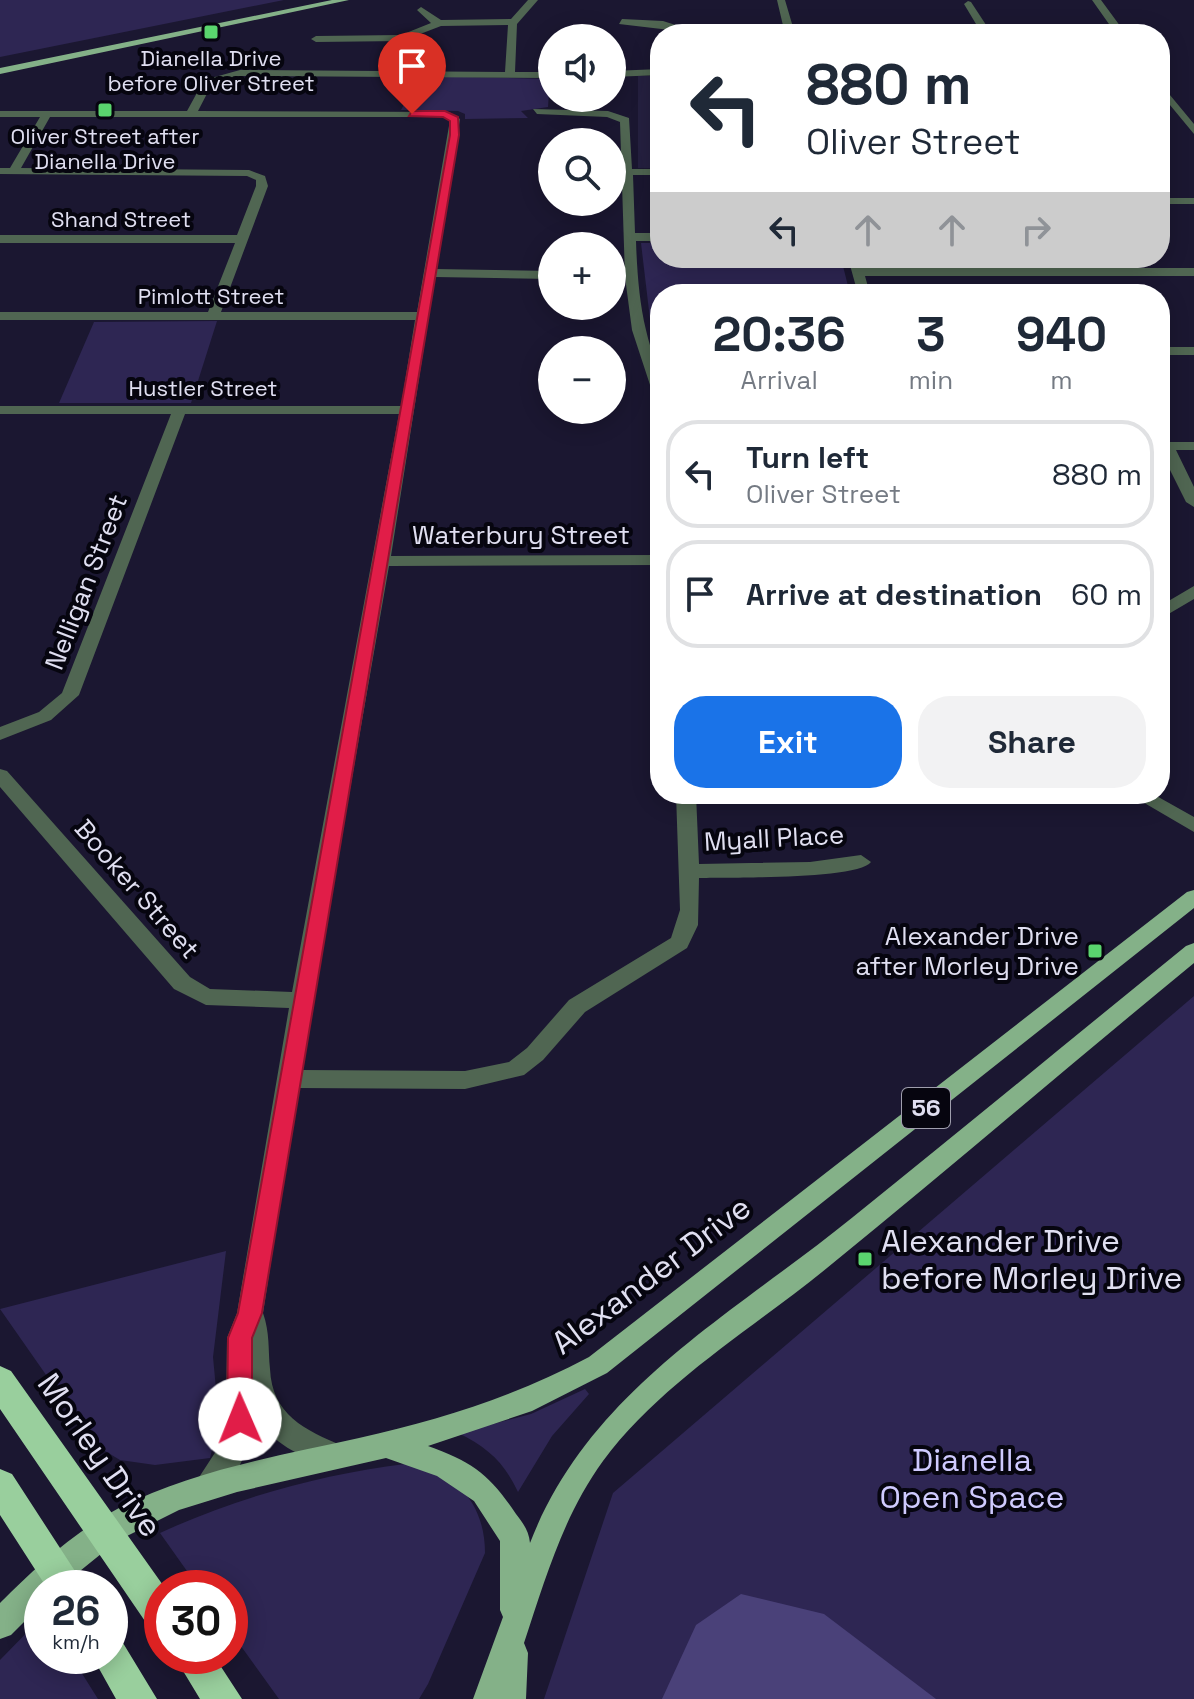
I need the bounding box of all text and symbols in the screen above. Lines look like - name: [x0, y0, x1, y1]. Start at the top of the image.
- marker: Dianella Drive before Oliver Street: [202, 23, 220, 41]
- map controls: [538, 24, 626, 424]
- button: sound: [538, 24, 626, 112]
- pin: [378, 32, 446, 114]
- place label: Dianella Drive before Oliver Street: [107, 44, 315, 97]
- icon: arrive: [390, 44, 434, 88]
- text: 880 m: [806, 49, 972, 120]
- icon: left: [674, 56, 778, 160]
- marker: Oliver Street after Dianella Drive: [96, 101, 114, 119]
- text: Oliver Street: [806, 119, 1021, 165]
- place label: Oliver Street after Dianella Drive: [10, 122, 200, 175]
- button: search: [538, 128, 626, 216]
- street label: Shand Street: [51, 205, 191, 233]
- icon: left: [762, 208, 806, 252]
- icon: ahead: [846, 208, 890, 252]
- icon: ahead: [930, 208, 974, 252]
- icon: right: [1014, 208, 1058, 252]
- button: +: [538, 232, 626, 320]
- street label: Pimlott Street: [138, 282, 284, 310]
- text: 20:36: [713, 304, 846, 365]
- text: 3: [916, 304, 945, 365]
- text: 940: [1016, 304, 1107, 365]
- button: −: [538, 336, 626, 424]
- text: Arrival: [741, 363, 818, 397]
- text: min: [908, 363, 953, 397]
- text: m: [1050, 363, 1073, 397]
- street label: Hustler Street: [129, 374, 277, 402]
- text: Turn left: [746, 438, 869, 477]
- icon: left: [678, 452, 722, 496]
- text: 880 m: [1052, 455, 1142, 494]
- text: Oliver Street: [746, 477, 901, 511]
- street label: Nelligan Street: [37, 489, 135, 675]
- street label: Waterbury Street: [412, 518, 630, 552]
- icon: arrive: [678, 572, 722, 616]
- text: Arrive at destination: [746, 575, 1042, 614]
- text: 60 m: [1071, 575, 1142, 614]
- button: Exit: [674, 696, 902, 788]
- button: Share: [918, 696, 1146, 788]
- street label: Booker Street: [67, 812, 207, 966]
- street label: Myall Place: [703, 817, 845, 859]
- place label: Alexander Drive after Morley Drive: [855, 919, 1079, 983]
- marker: Alexander Drive after Morley Drive: [1086, 942, 1104, 960]
- road number: 56: [902, 1088, 950, 1128]
- street label: Alexander Drive: [544, 1187, 758, 1363]
- place label: Alexander Drive before Morley Drive: [881, 1221, 1183, 1298]
- marker: Alexander Drive before Morley Drive: [856, 1250, 874, 1268]
- street label: Morley Drive: [29, 1365, 171, 1545]
- position arrow: [198, 1377, 282, 1461]
- park label: Dianella Open Space: [879, 1440, 1065, 1517]
- speed limit sign: 30: [144, 1570, 248, 1674]
- text: 26: [52, 1586, 100, 1637]
- text: km/h: [52, 1629, 100, 1655]

